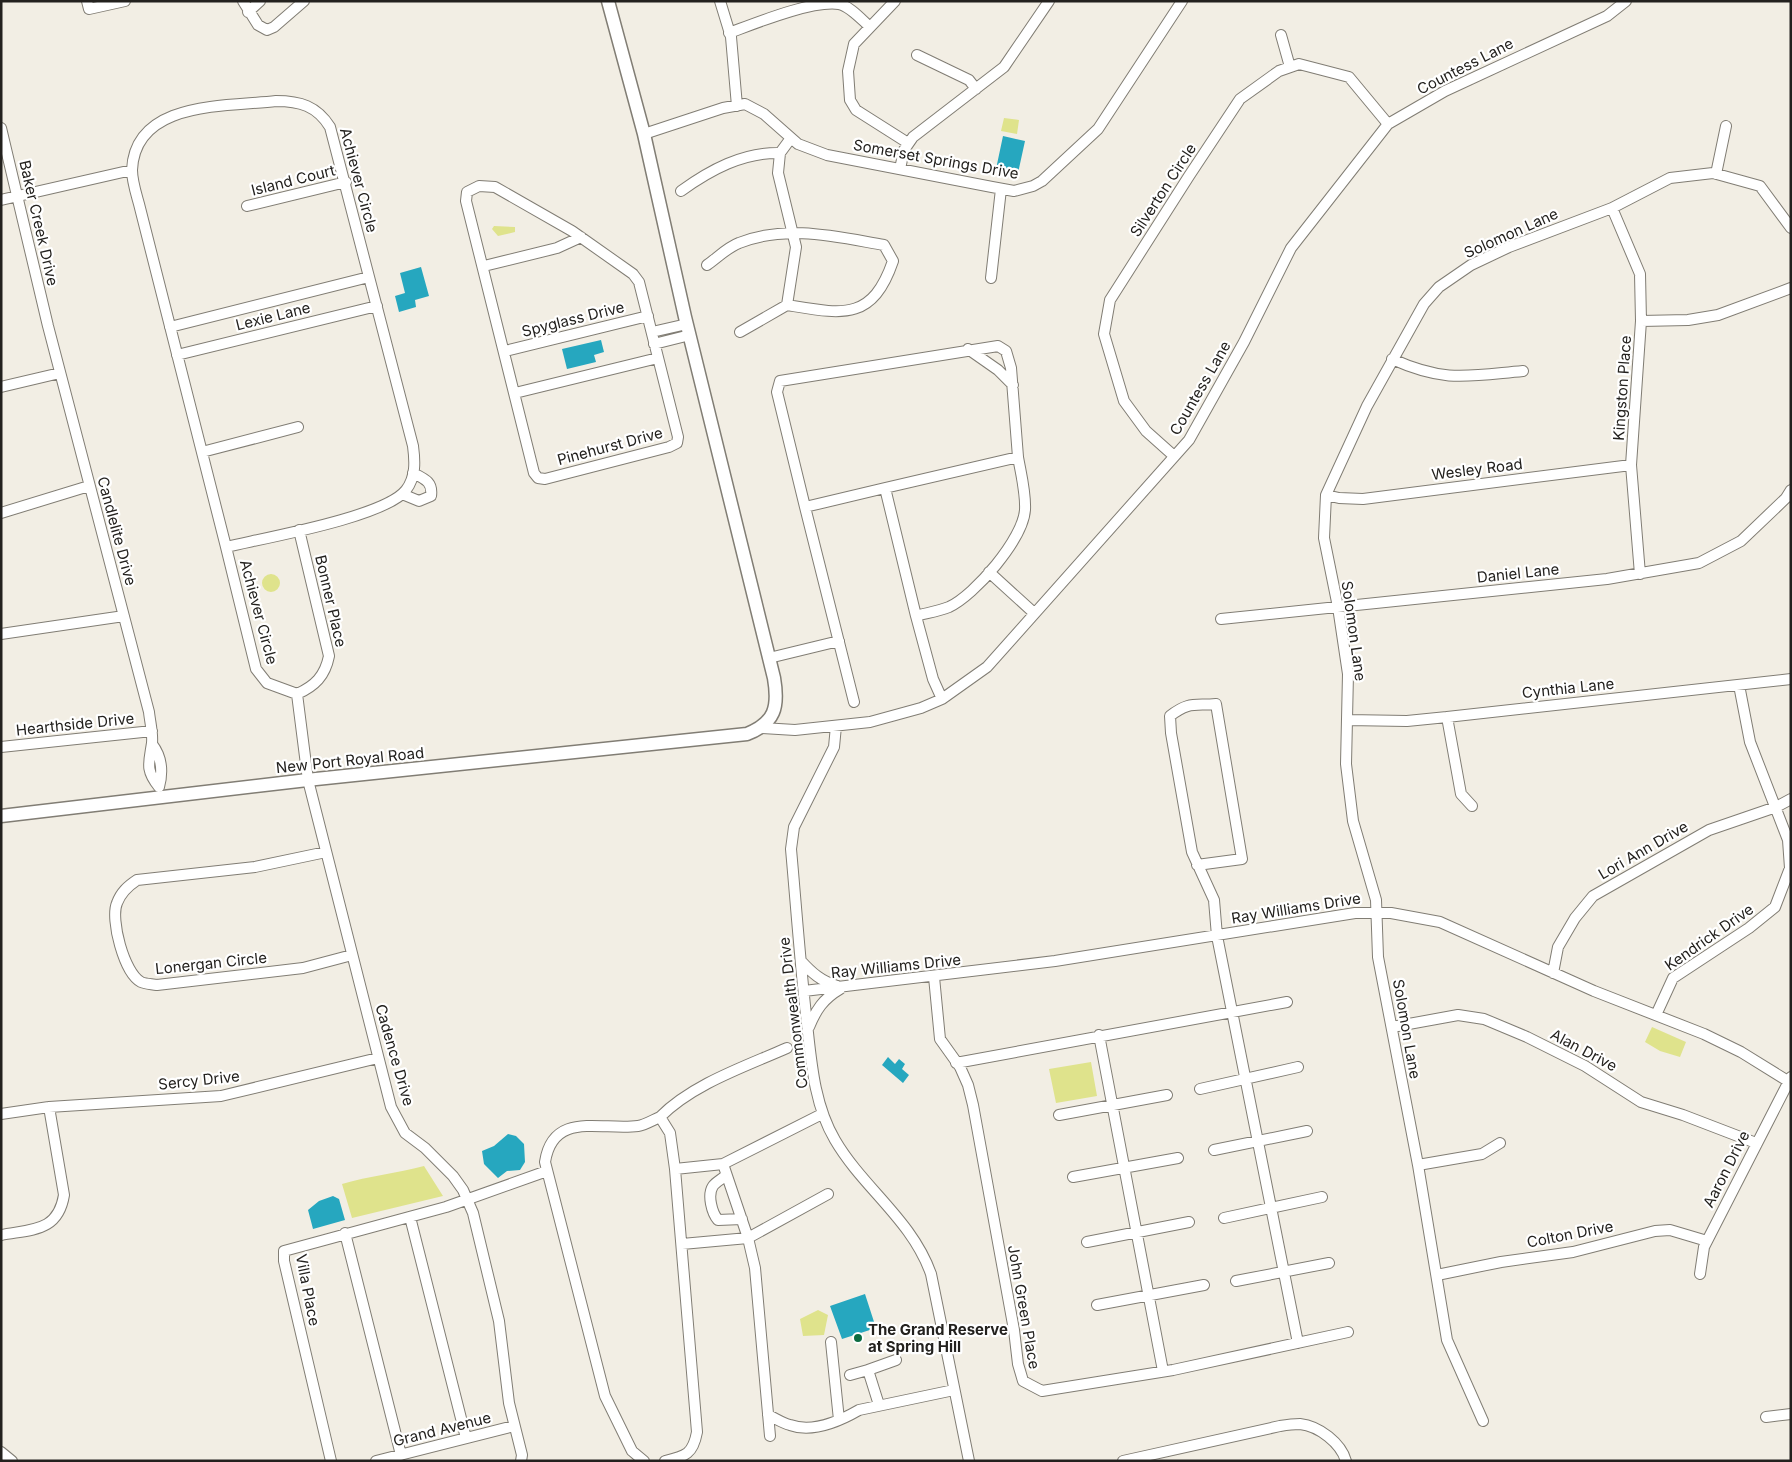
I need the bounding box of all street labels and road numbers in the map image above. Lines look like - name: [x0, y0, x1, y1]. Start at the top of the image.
- street label: Countess Lane: [1414, 34, 1516, 98]
- street label: Achiever Circle: [336, 126, 382, 234]
- street label: Somerset Springs Drive: [852, 135, 1020, 183]
- street label: Silverton Circle: [1126, 140, 1200, 240]
- street label: Baker Creek Drive: [15, 158, 63, 288]
- street label: Island Court: [249, 160, 337, 200]
- street label: Solomon Lane: [1461, 204, 1561, 262]
- street label: Spyglass Drive: [520, 297, 626, 341]
- street label: Lexie Lane: [234, 298, 312, 334]
- street label: Kingston Place: [1609, 335, 1635, 441]
- street label: Countess Lane: [1165, 337, 1235, 439]
- street label: Pinehurst Drive: [555, 423, 665, 469]
- street label: Wesley Road: [1430, 454, 1524, 484]
- street label: Candlelite Drive: [93, 474, 141, 588]
- street label: Bonner Place: [311, 553, 351, 649]
- street label: Achiever Circle: [236, 558, 282, 666]
- street label: Daniel Lane: [1476, 559, 1560, 587]
- street label: Solomon Lane: [1338, 580, 1370, 682]
- street label: Cynthia Lane: [1521, 674, 1615, 702]
- street label: Hearthside Drive: [15, 708, 135, 740]
- street label: New Port Royal Road: [275, 743, 425, 777]
- street label: Lori Ann Drive: [1595, 817, 1691, 883]
- street label: Ray Williams Drive: [1230, 888, 1362, 928]
- street label: Kendrick Drive: [1661, 899, 1757, 975]
- street label: Commonwealth Drive: [774, 936, 812, 1090]
- street label: Lonergan Circle: [154, 948, 268, 978]
- street label: Ray Williams Drive: [830, 950, 962, 982]
- street label: Solomon Lane: [1389, 978, 1425, 1080]
- street label: Cadence Drive: [371, 1002, 419, 1108]
- street label: Alan Drive: [1547, 1025, 1621, 1075]
- street label: Sercy Drive: [157, 1066, 241, 1094]
- street label: Aaron Drive: [1699, 1128, 1753, 1210]
- street label: Colton Drive: [1525, 1216, 1615, 1252]
- street label: John Green Place: [1004, 1243, 1044, 1371]
- street label: Villa Place: [292, 1252, 324, 1328]
- street label: Grand Avenue: [391, 1408, 493, 1450]

